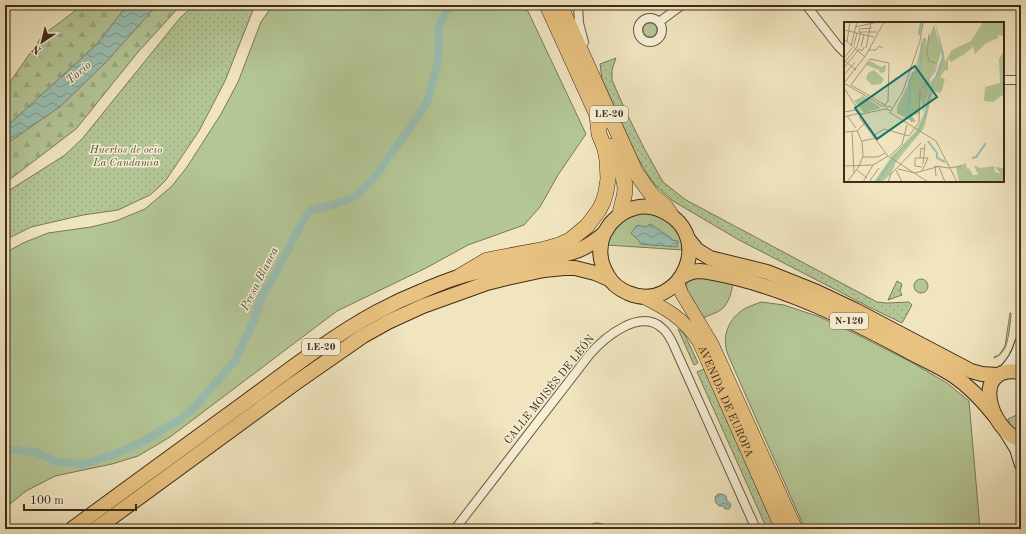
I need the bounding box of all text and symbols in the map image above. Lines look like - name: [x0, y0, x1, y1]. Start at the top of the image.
- north arrow: [22, 22, 62, 62]
- inset map: [844, 22, 1004, 182]
- text: N: [30, 42, 44, 56]
- water label: Torío: [64, 59, 94, 87]
- road number: LE-20: [590, 106, 628, 122]
- park label: Huertos de ocio La Candamia: [89, 145, 162, 169]
- water label: Presa Blanca: [238, 245, 281, 314]
- road number: N-120: [830, 313, 868, 329]
- street label: CALLE MOISÉS DE LEÓN: [501, 332, 598, 447]
- road number: LE-20: [302, 339, 340, 355]
- street label: AVENIDA DE EUROPA: [696, 344, 755, 459]
- scale bar: [24, 486, 136, 512]
- text: 100 m: [30, 495, 64, 507]

